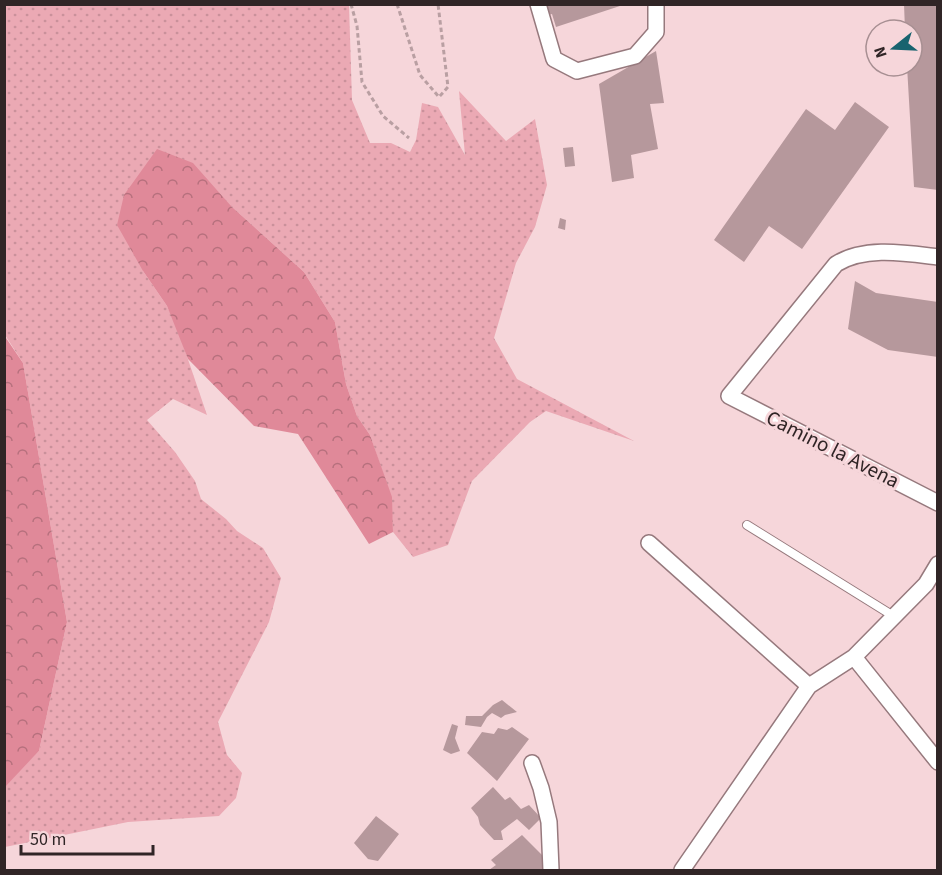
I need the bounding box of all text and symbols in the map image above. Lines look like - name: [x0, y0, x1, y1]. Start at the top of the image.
- north arrow: [864, 18, 924, 78]
- text: N: [869, 44, 893, 61]
- street label: Camino la Avena: [761, 403, 905, 495]
- scale bar: [21, 818, 153, 856]
- text: 50 m: [30, 827, 66, 852]

